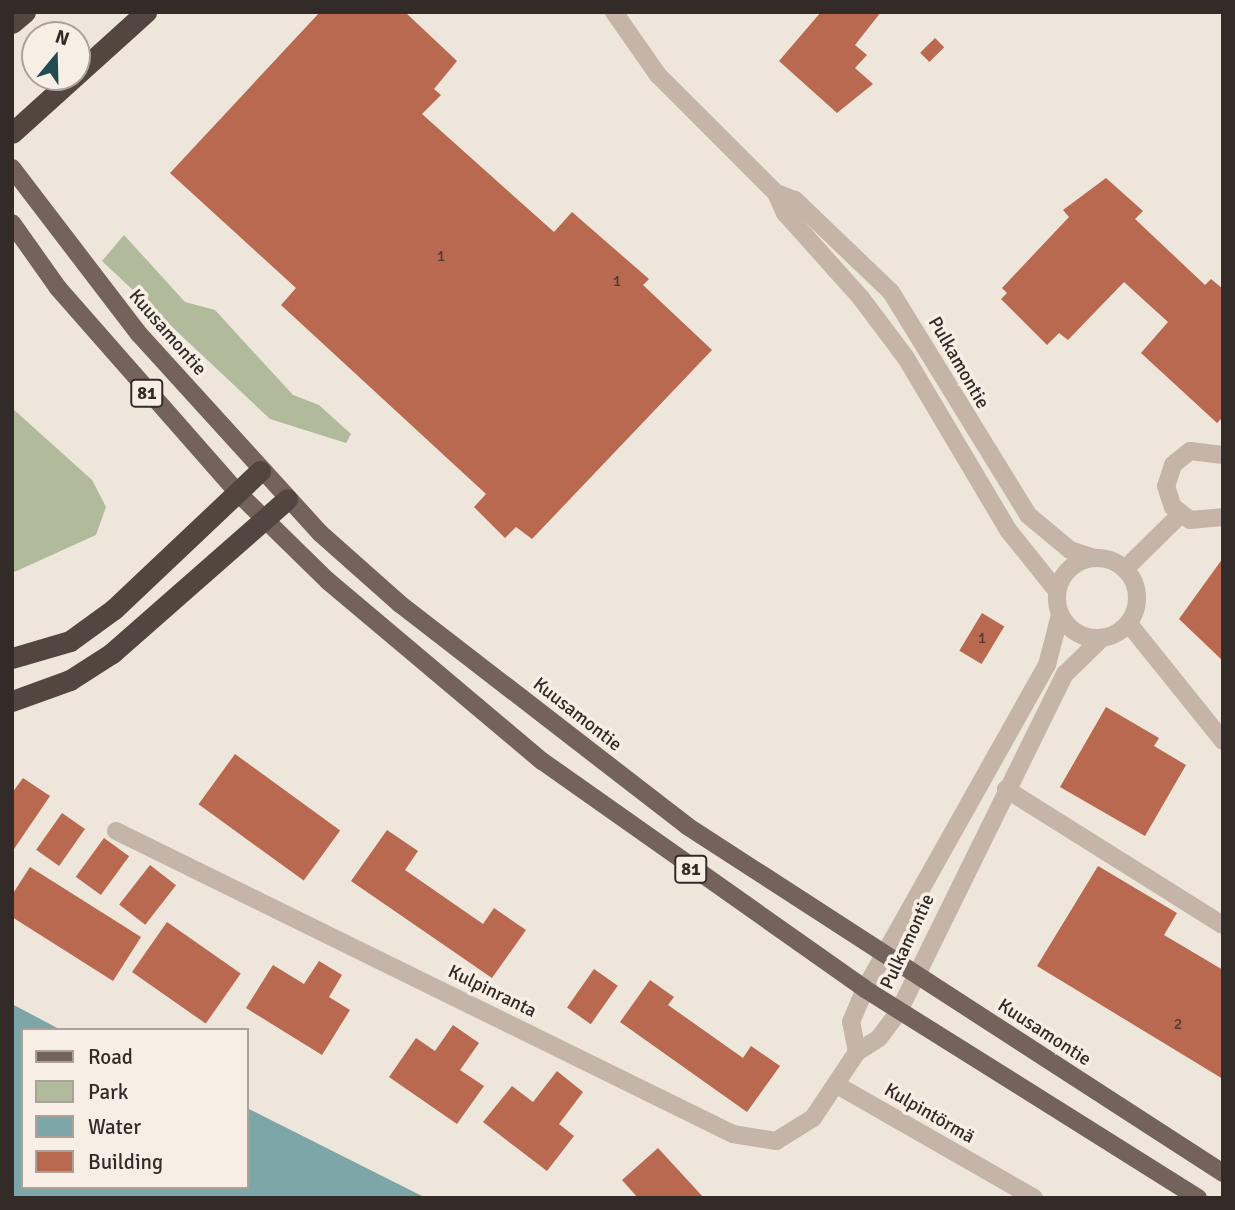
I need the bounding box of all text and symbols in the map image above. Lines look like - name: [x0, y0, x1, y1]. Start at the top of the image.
- north arrow: [21, 21, 91, 91]
- text: N: [52, 25, 72, 52]
- house number: 1: [437, 246, 445, 266]
- house number: 1: [613, 271, 621, 291]
- street label: Kuusamontie: [123, 285, 211, 381]
- street label: Pulkamontie: [923, 313, 993, 413]
- road number: 81: [130, 379, 164, 408]
- house number: 1: [978, 628, 986, 648]
- street label: Kuusamontie: [528, 673, 626, 757]
- road number: 81: [674, 854, 708, 884]
- street label: Pulkamontie: [876, 891, 940, 993]
- street label: Kulpinranta: [444, 961, 540, 1023]
- street label: Kuusamontie: [993, 994, 1095, 1072]
- house number: 2: [1174, 1014, 1182, 1034]
- legend: [21, 1028, 248, 1189]
- text: Road: [88, 1044, 133, 1070]
- text: Park: [88, 1079, 128, 1105]
- street label: Kulpintörmä: [880, 1079, 978, 1149]
- text: Water: [88, 1114, 141, 1140]
- text: Building: [88, 1149, 163, 1175]

